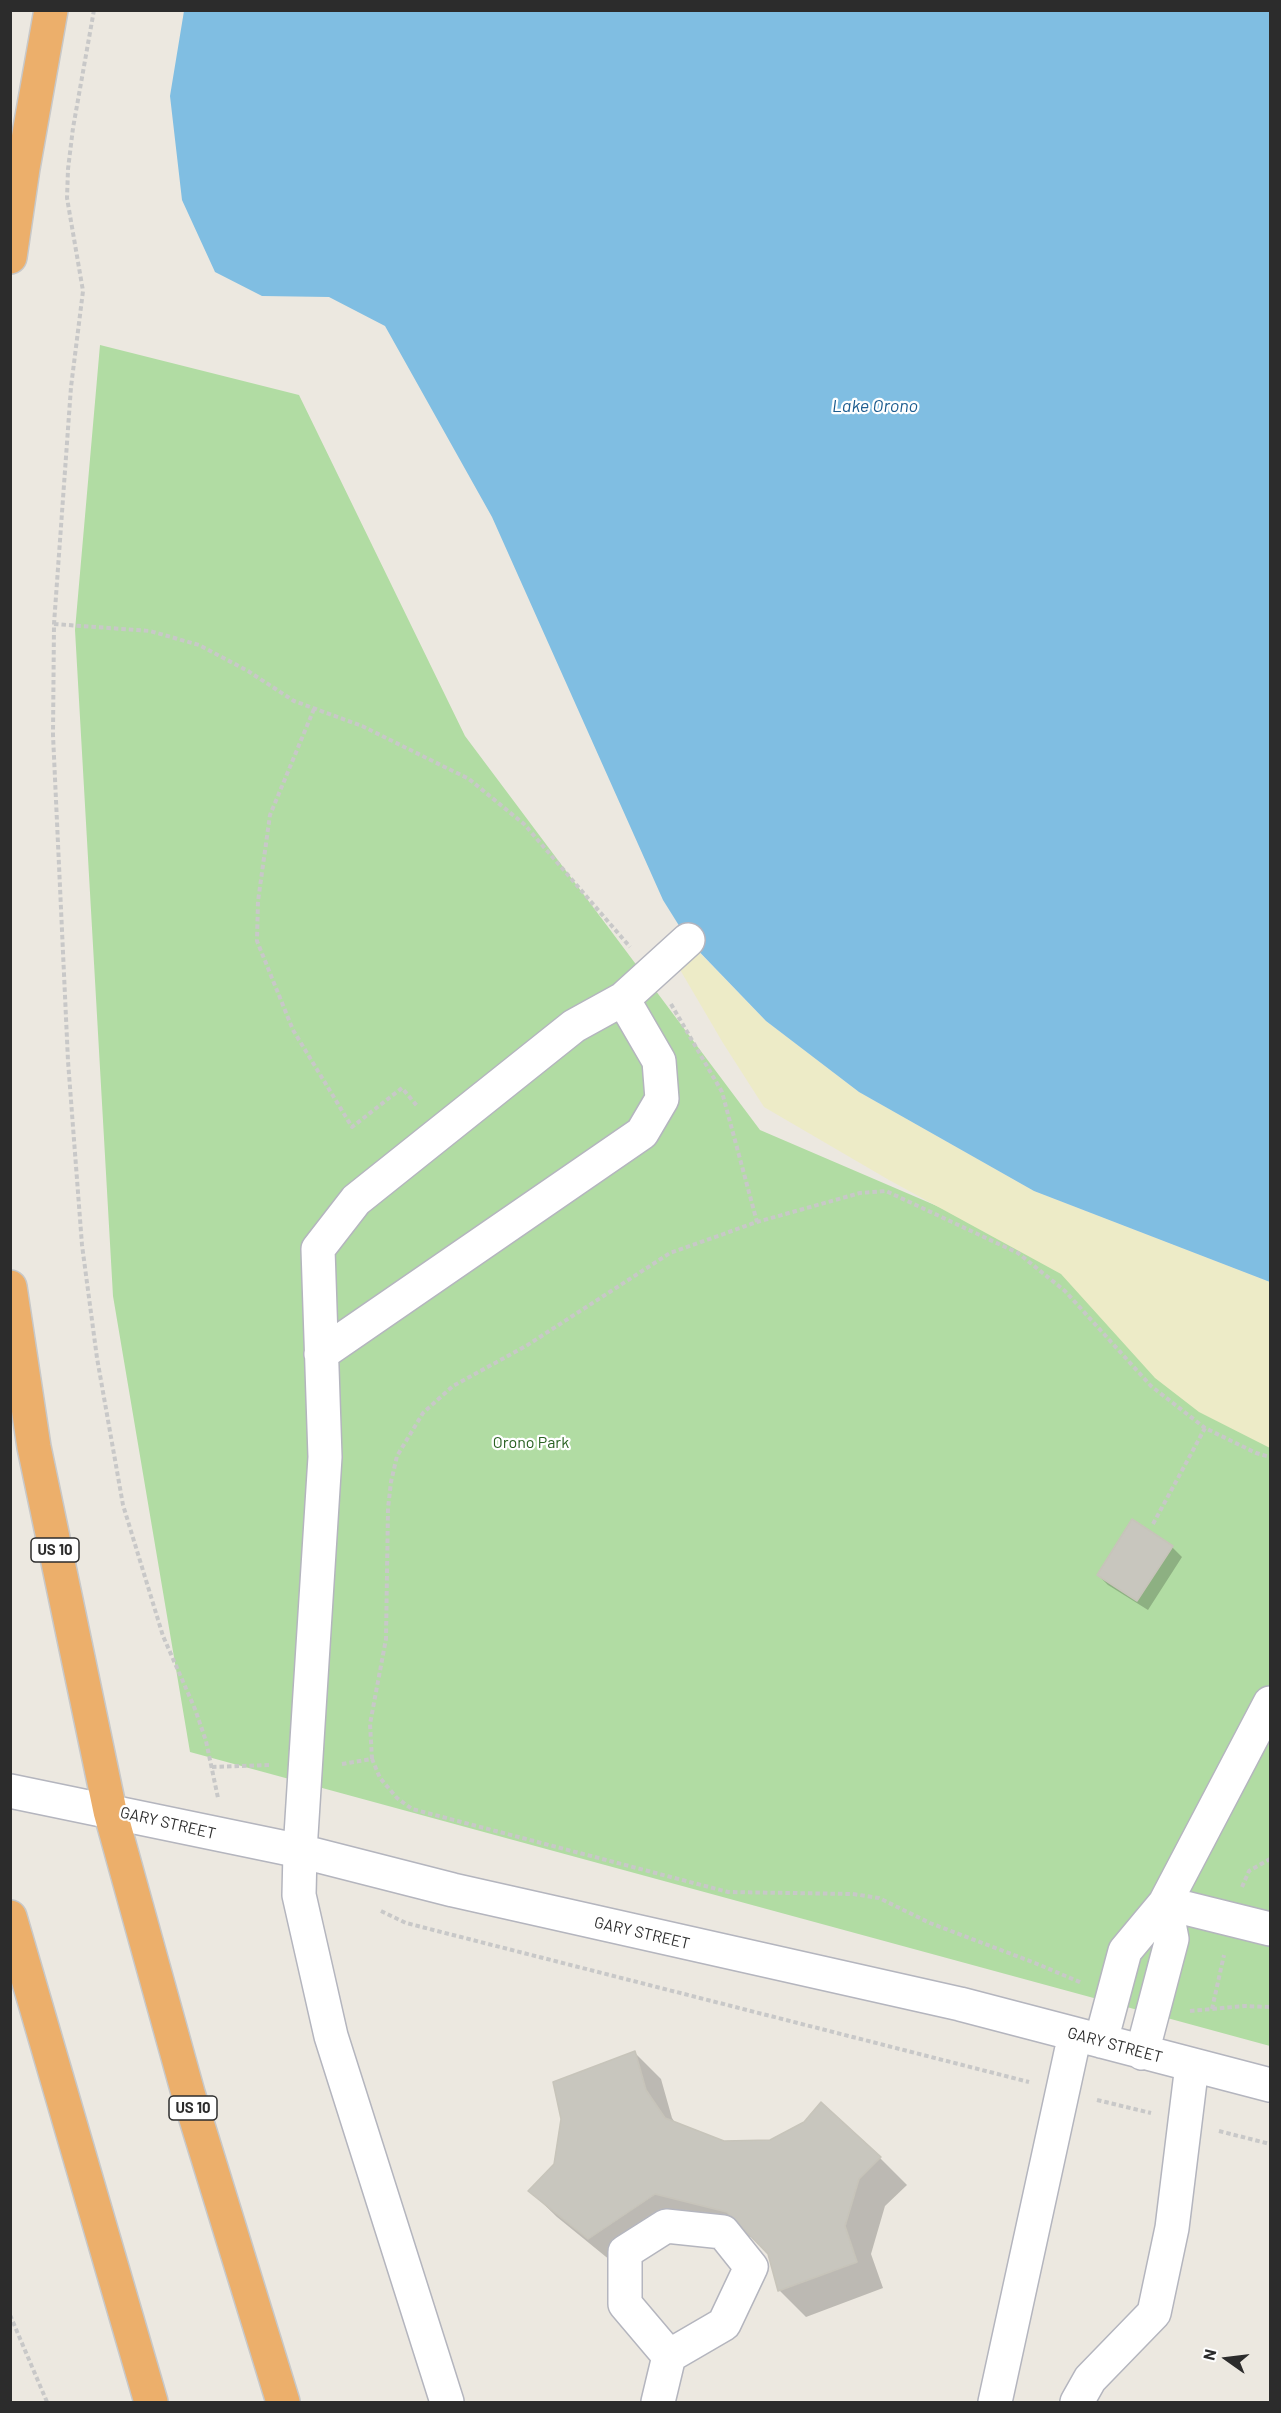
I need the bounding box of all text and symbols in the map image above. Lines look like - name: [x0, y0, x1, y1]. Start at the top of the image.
- water label: Lake Orono: [832, 395, 918, 417]
- park label: Orono Park: [493, 1433, 569, 1453]
- road number: US 10: [31, 1538, 79, 1562]
- street label: GARY STREET: [118, 1803, 218, 1843]
- street label: GARY STREET: [592, 1913, 692, 1953]
- street label: GARY STREET: [1065, 2023, 1165, 2067]
- road number: US 10: [169, 2096, 217, 2120]
- north arrow: [1197, 2329, 1257, 2389]
- text: N: [1199, 2347, 1220, 2362]

